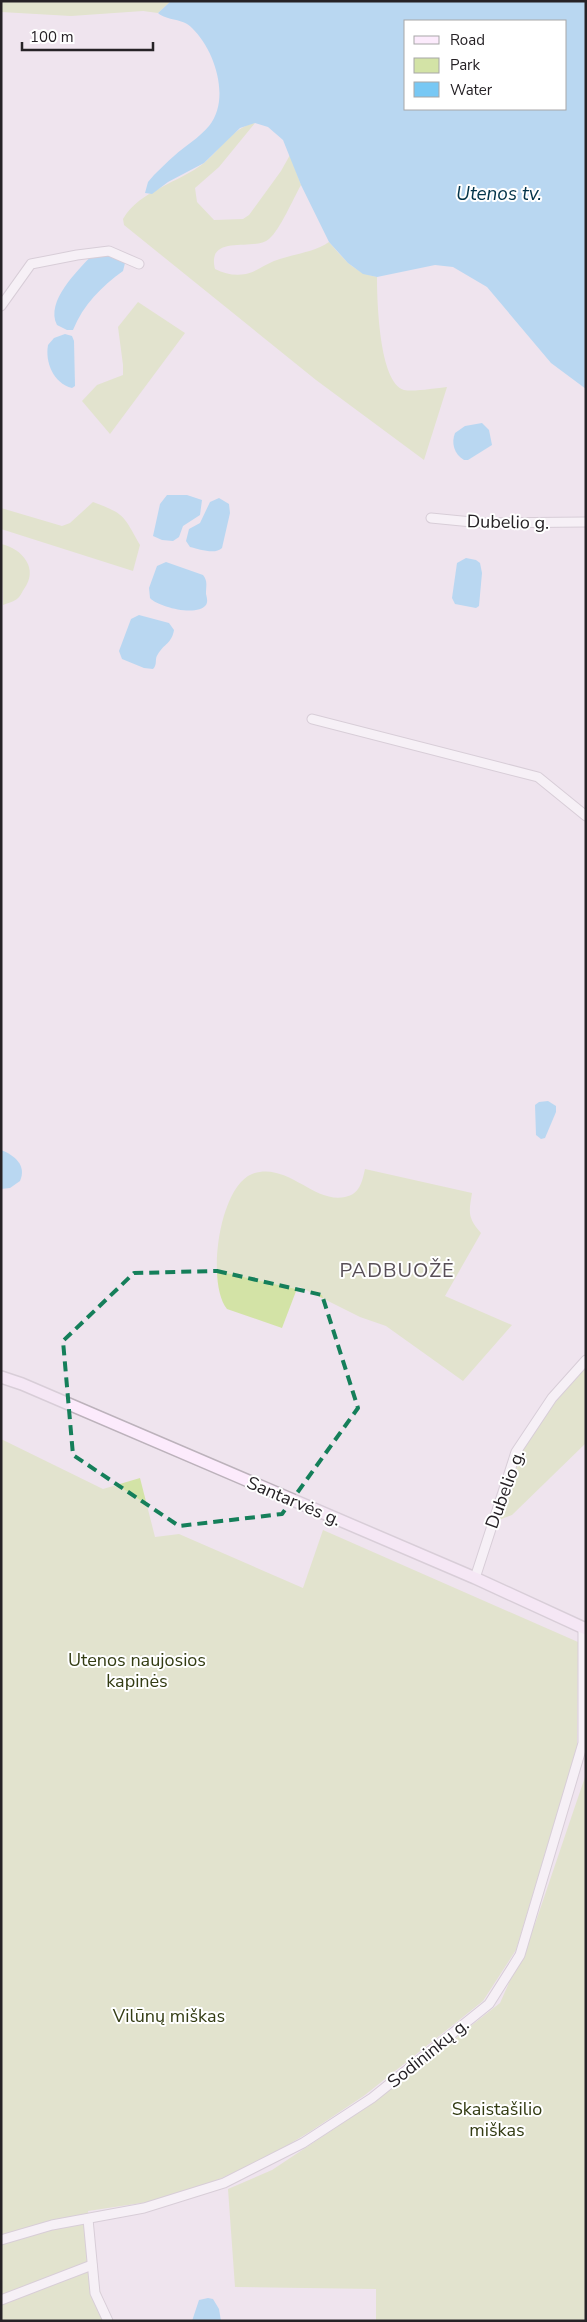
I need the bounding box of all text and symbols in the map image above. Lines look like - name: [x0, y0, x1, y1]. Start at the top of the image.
- scale bar: [22, 20, 154, 52]
- legend: [404, 20, 567, 110]
- text: 100 m: [30, 27, 74, 47]
- text: Road: [450, 30, 485, 50]
- text: Park: [450, 55, 480, 75]
- text: Water: [450, 80, 493, 100]
- water label: Utenos tv.: [456, 181, 542, 207]
- street label: Dubelio g.: [467, 509, 549, 535]
- district label: PADBUOŽĖ: [339, 1257, 455, 1284]
- street label: Dubelio g.: [480, 1446, 530, 1532]
- street label: Santarvės g.: [243, 1470, 345, 1532]
- park label: Utenos naujosios kapinės: [68, 1648, 206, 1693]
- park label: Vilūnų miškas: [112, 2004, 225, 2028]
- street label: Sodininkų g.: [382, 2013, 474, 2093]
- park label: Skaistašilio miškas: [452, 2097, 542, 2142]

